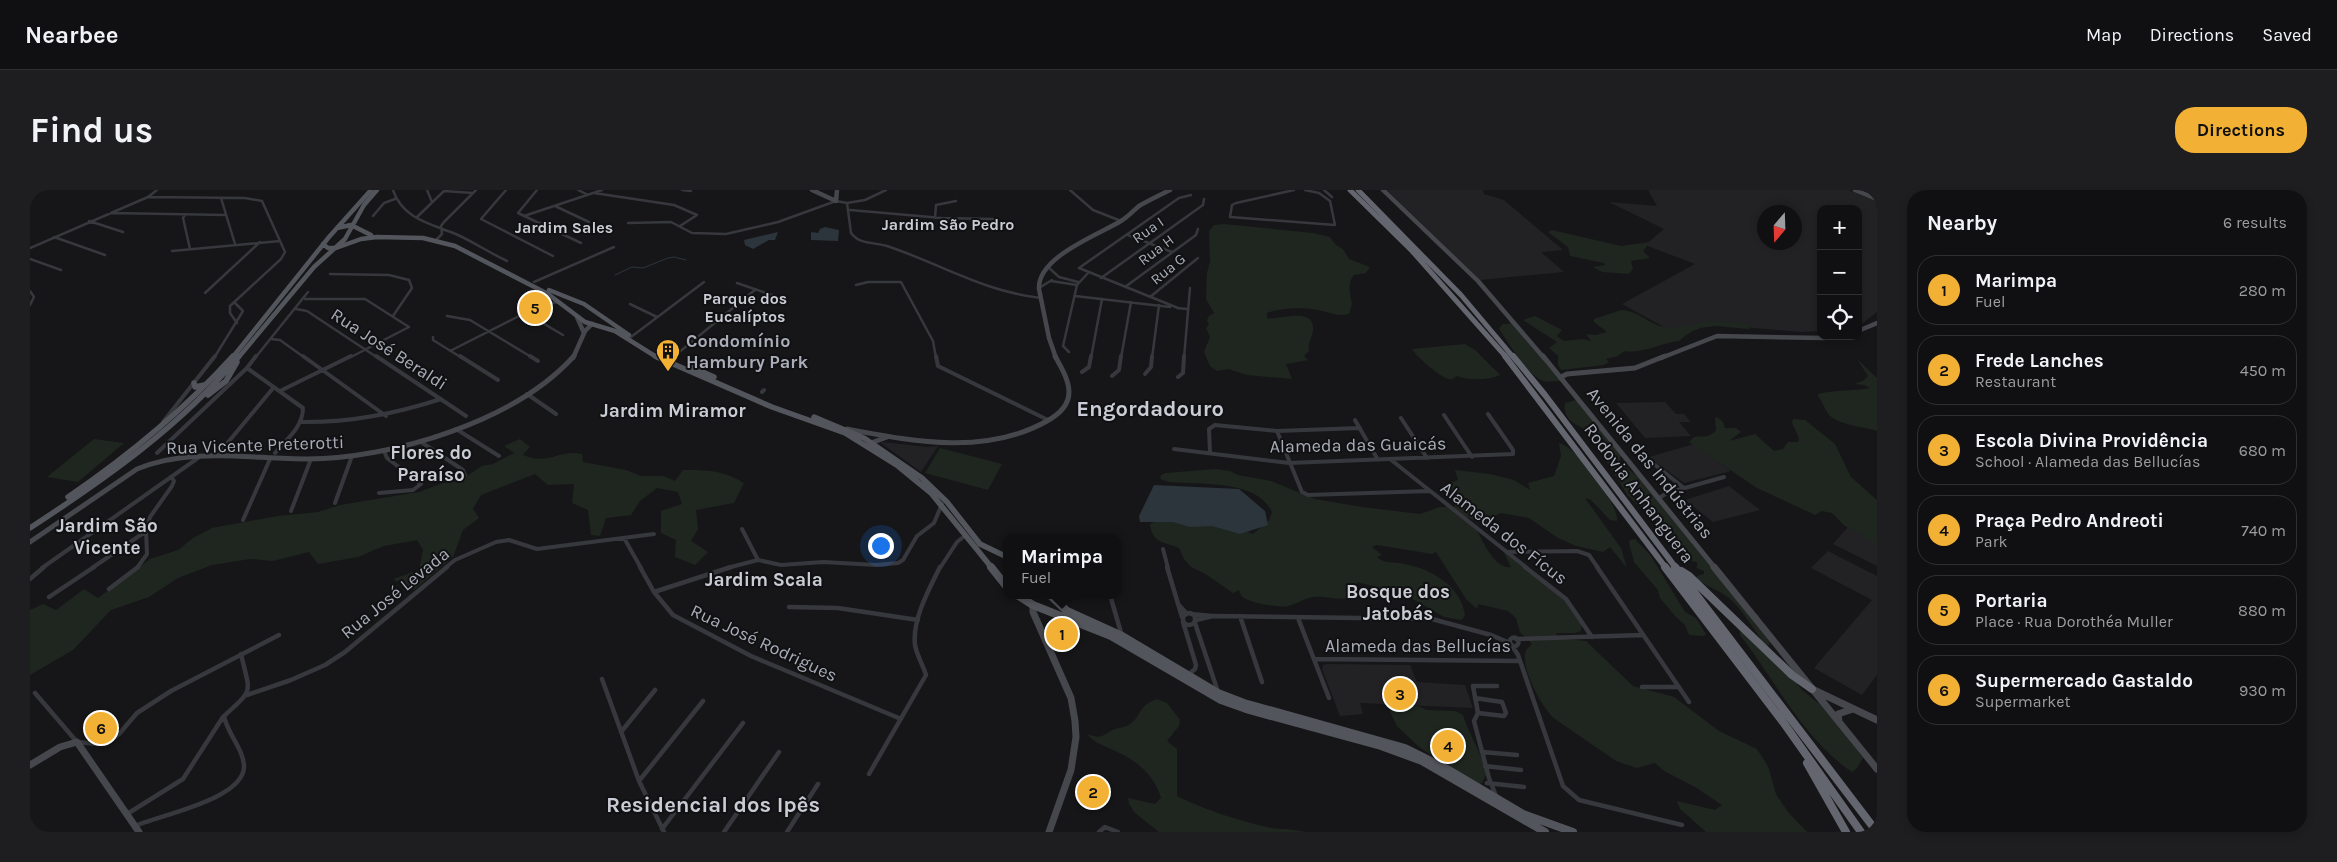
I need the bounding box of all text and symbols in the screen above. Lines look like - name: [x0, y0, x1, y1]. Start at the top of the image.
- text: Nearbee: [25, 21, 119, 49]
- text: Map: [2086, 24, 2122, 46]
- text: Directions: [2150, 24, 2234, 46]
- text: Saved: [2262, 24, 2312, 46]
- button: Directions: [2175, 107, 2307, 153]
- text: Find us: [30, 110, 153, 151]
- north arrow: [1757, 205, 1802, 250]
- map controls: [1817, 205, 1862, 340]
- button: +: [1817, 205, 1862, 250]
- text: Nearby: [1927, 211, 1997, 235]
- street label: Rua I: [1129, 213, 1167, 247]
- text: 6 results: [2223, 213, 2287, 232]
- district label: Jardim São Pedro: [882, 215, 1014, 234]
- district label: Jardim Sales: [515, 218, 613, 237]
- street label: Rua H: [1135, 231, 1177, 269]
- street label: Rua G: [1147, 249, 1189, 289]
- button: −: [1817, 250, 1862, 295]
- text: Marimpa: [1975, 270, 2057, 292]
- text: 1: [1941, 281, 1947, 300]
- text: 280 m: [2239, 281, 2286, 300]
- pin: 5: [519, 289, 551, 327]
- district label: Parque dos Eucalíptos: [703, 289, 787, 326]
- text: Fuel: [1975, 292, 2005, 311]
- button: locate: [1817, 295, 1862, 340]
- street label: Rua José Beraldi: [327, 303, 451, 395]
- place label: Condomínio Hambury Park: [686, 330, 808, 373]
- building icon: Condomínio Hambury Park: [655, 338, 681, 372]
- text: Frede Lanches: [1975, 350, 2104, 372]
- text: 2: [1939, 361, 1949, 380]
- text: 450 m: [2240, 361, 2286, 380]
- text: Restaurant: [1975, 372, 2056, 391]
- street label: Avenida das Indústrias: [1582, 383, 1718, 543]
- district label: Engordadouro: [1076, 396, 1224, 422]
- district label: Jardim Miramor: [600, 400, 746, 422]
- street label: Rodovia Anhanguera: [1579, 419, 1699, 567]
- text: Escola Divina Providência: [1975, 430, 2208, 452]
- street label: Rua Vicente Preterotti: [166, 431, 344, 459]
- street label: Alameda das Guaicás: [1269, 432, 1447, 458]
- text: 3: [1939, 441, 1949, 460]
- text: 680 m: [2239, 441, 2286, 460]
- district label: Flores do Paraíso: [390, 442, 472, 486]
- text: School · Alameda das Bellucías: [1975, 452, 2200, 471]
- street label: Alameda dos Fícus: [1436, 477, 1572, 589]
- text: Praça Pedro Andreoti: [1975, 510, 2164, 532]
- district label: Jardim São Vicente: [56, 515, 158, 559]
- text: 4: [1939, 521, 1949, 540]
- text: 740 m: [2241, 521, 2286, 540]
- text: Park: [1975, 532, 2007, 551]
- your location: [868, 533, 894, 559]
- popup: [1003, 534, 1121, 599]
- street label: Rua José Levada: [336, 542, 454, 644]
- text: Marimpa: [1021, 546, 1103, 568]
- text: Fuel: [1021, 568, 1051, 587]
- district label: Jardim Scala: [705, 569, 823, 591]
- district label: Bosque dos Jatobás: [1346, 581, 1450, 625]
- text: Portaria: [1975, 590, 2048, 612]
- street label: Rua José Rodrigues: [687, 599, 841, 687]
- text: 5: [1939, 601, 1949, 620]
- text: 880 m: [2238, 601, 2286, 620]
- text: Place · Rua Dorothéa Muller: [1975, 612, 2173, 631]
- pin: 1: [1046, 615, 1078, 653]
- street label: Alameda das Bellucías: [1325, 635, 1511, 657]
- text: Supermercado Gastaldo: [1975, 670, 2193, 692]
- pin: 3: [1384, 675, 1416, 713]
- text: 6: [1939, 681, 1949, 700]
- text: 930 m: [2239, 681, 2286, 700]
- text: Supermarket: [1975, 692, 2071, 711]
- pin: 6: [85, 709, 117, 747]
- pin: 4: [1432, 727, 1464, 765]
- pin: 2: [1077, 773, 1109, 811]
- district label: Residencial dos Ipês: [606, 792, 820, 818]

